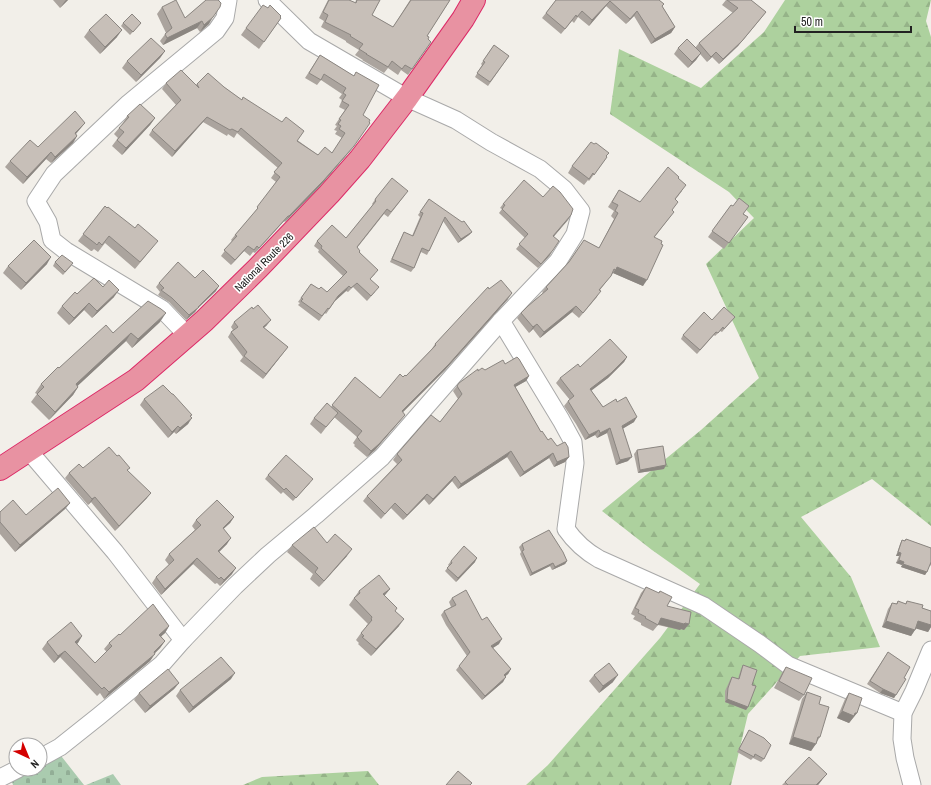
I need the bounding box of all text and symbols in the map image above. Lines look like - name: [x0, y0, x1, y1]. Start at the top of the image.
- scale bar: [795, 8, 911, 34]
- text: 50 m: [801, 14, 823, 30]
- street label: National Route 226: [232, 230, 296, 294]
- north arrow: [8, 737, 48, 777]
- text: N: [28, 757, 42, 771]

